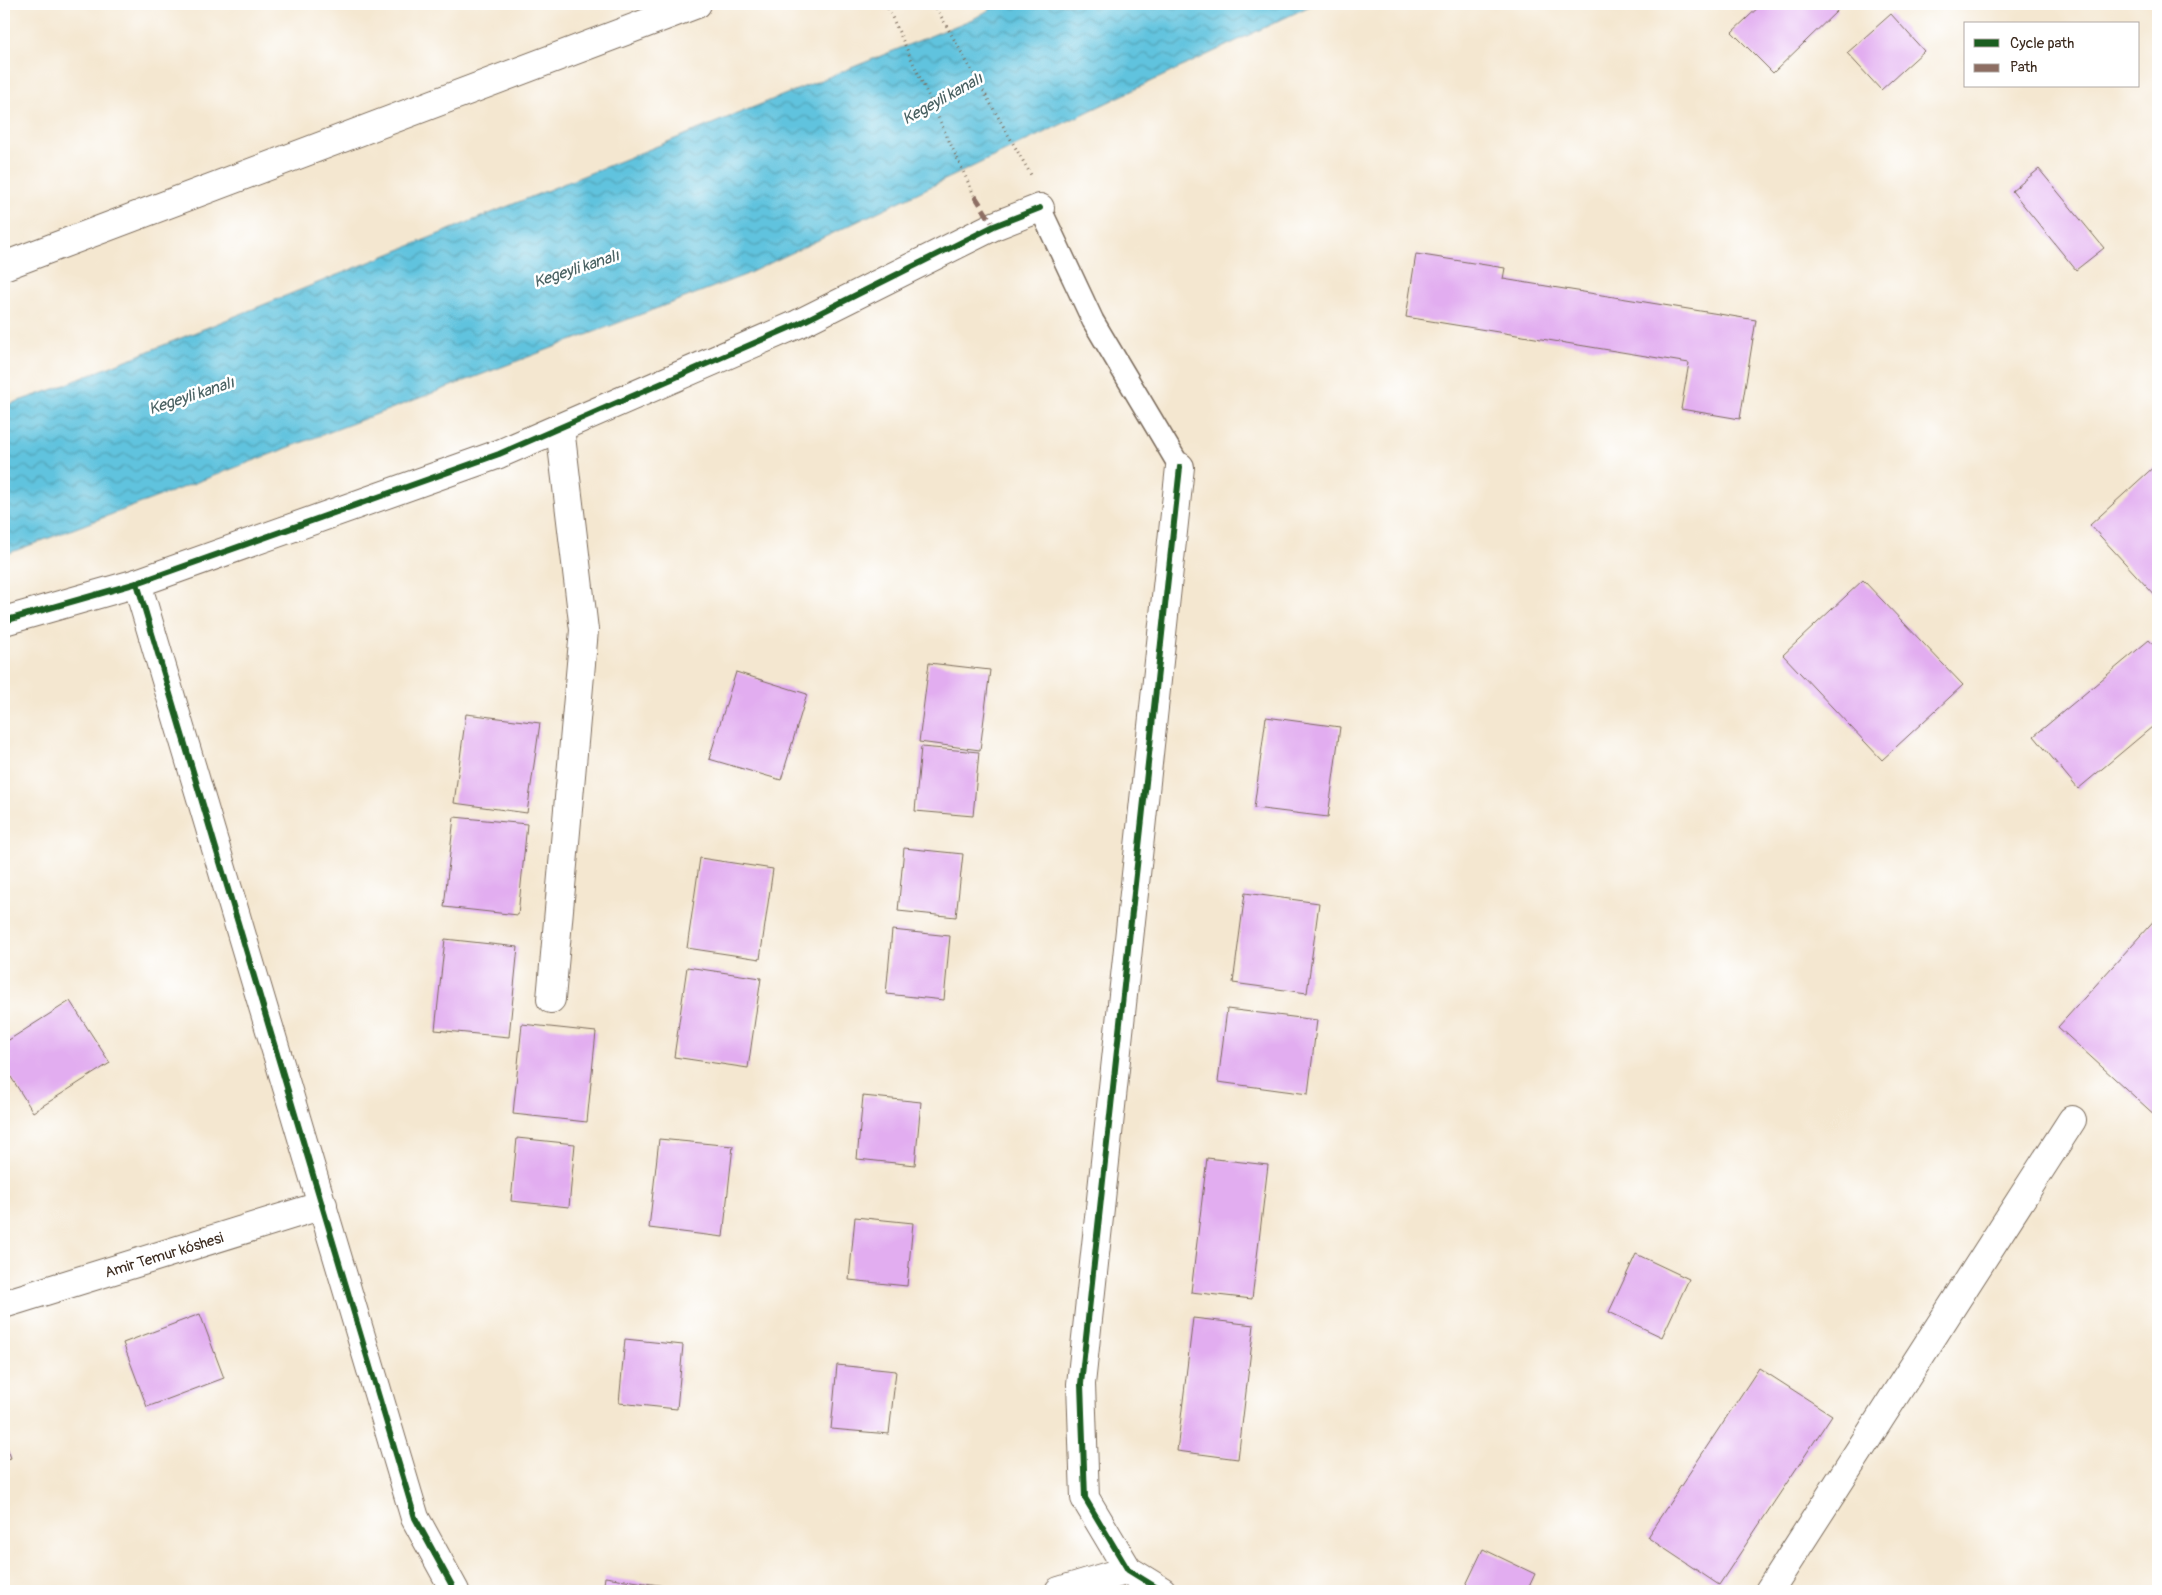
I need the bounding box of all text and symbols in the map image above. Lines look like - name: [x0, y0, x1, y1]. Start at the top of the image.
- legend: [1964, 22, 2140, 88]
- text: Cycle path: [2010, 34, 2074, 53]
- text: Path: [2010, 58, 2037, 77]
- water label: Kegeyli kanalı: [899, 68, 988, 129]
- water label: Kegeyli kanalı: [531, 245, 623, 292]
- water label: Kegeyli kanalı: [146, 372, 238, 419]
- street label: Amir Temur kóshesi: [102, 1228, 226, 1283]

